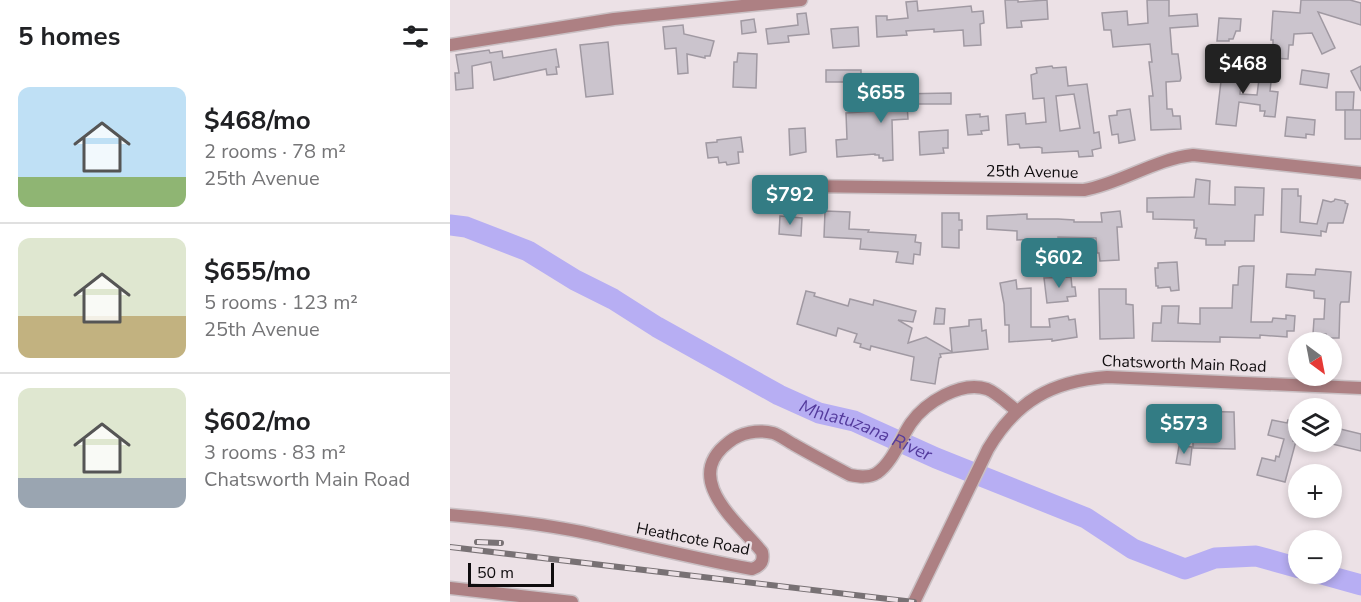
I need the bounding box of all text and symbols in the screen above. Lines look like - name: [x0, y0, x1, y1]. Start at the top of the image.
- text: 5 homes: [18, 19, 120, 54]
- icon: filters: [399, 20, 432, 53]
- pin: $468: [1207, 44, 1279, 95]
- text: $468: [1219, 50, 1267, 77]
- pin: $655: [845, 73, 917, 124]
- text: $655: [857, 79, 905, 106]
- text: $468/mo: [204, 103, 311, 138]
- icon: home: [66, 111, 138, 183]
- text: 2 rooms · 78 m²: [204, 138, 346, 165]
- street label: 25th Avenue: [986, 160, 1078, 184]
- text: 25th Avenue: [204, 165, 320, 192]
- pin: $792: [754, 175, 826, 226]
- text: $792: [766, 181, 814, 208]
- pin: $602: [1023, 238, 1095, 289]
- text: $602: [1035, 244, 1083, 271]
- text: $655/mo: [204, 254, 311, 289]
- icon: home: [66, 262, 138, 334]
- text: 5 rooms · 123 m²: [204, 289, 358, 316]
- text: 25th Avenue: [204, 316, 320, 343]
- north arrow: [1288, 332, 1342, 386]
- map controls: [1288, 332, 1342, 584]
- street label: Chatsworth Main Road: [1101, 350, 1267, 378]
- water label: Mhlatuzana River: [796, 394, 936, 467]
- button: layers: [1288, 398, 1342, 452]
- text: $602/mo: [204, 404, 311, 439]
- pin: $573: [1148, 404, 1220, 455]
- text: $573: [1160, 410, 1208, 437]
- icon: home: [66, 412, 138, 484]
- text: 3 rooms · 83 m²: [204, 439, 346, 466]
- button: +: [1288, 464, 1342, 518]
- text: Chatsworth Main Road: [204, 466, 410, 493]
- street label: Heathcote Road: [634, 517, 752, 561]
- button: −: [1288, 530, 1342, 584]
- scale bar: [468, 560, 554, 588]
- text: 50 m: [477, 562, 514, 584]

